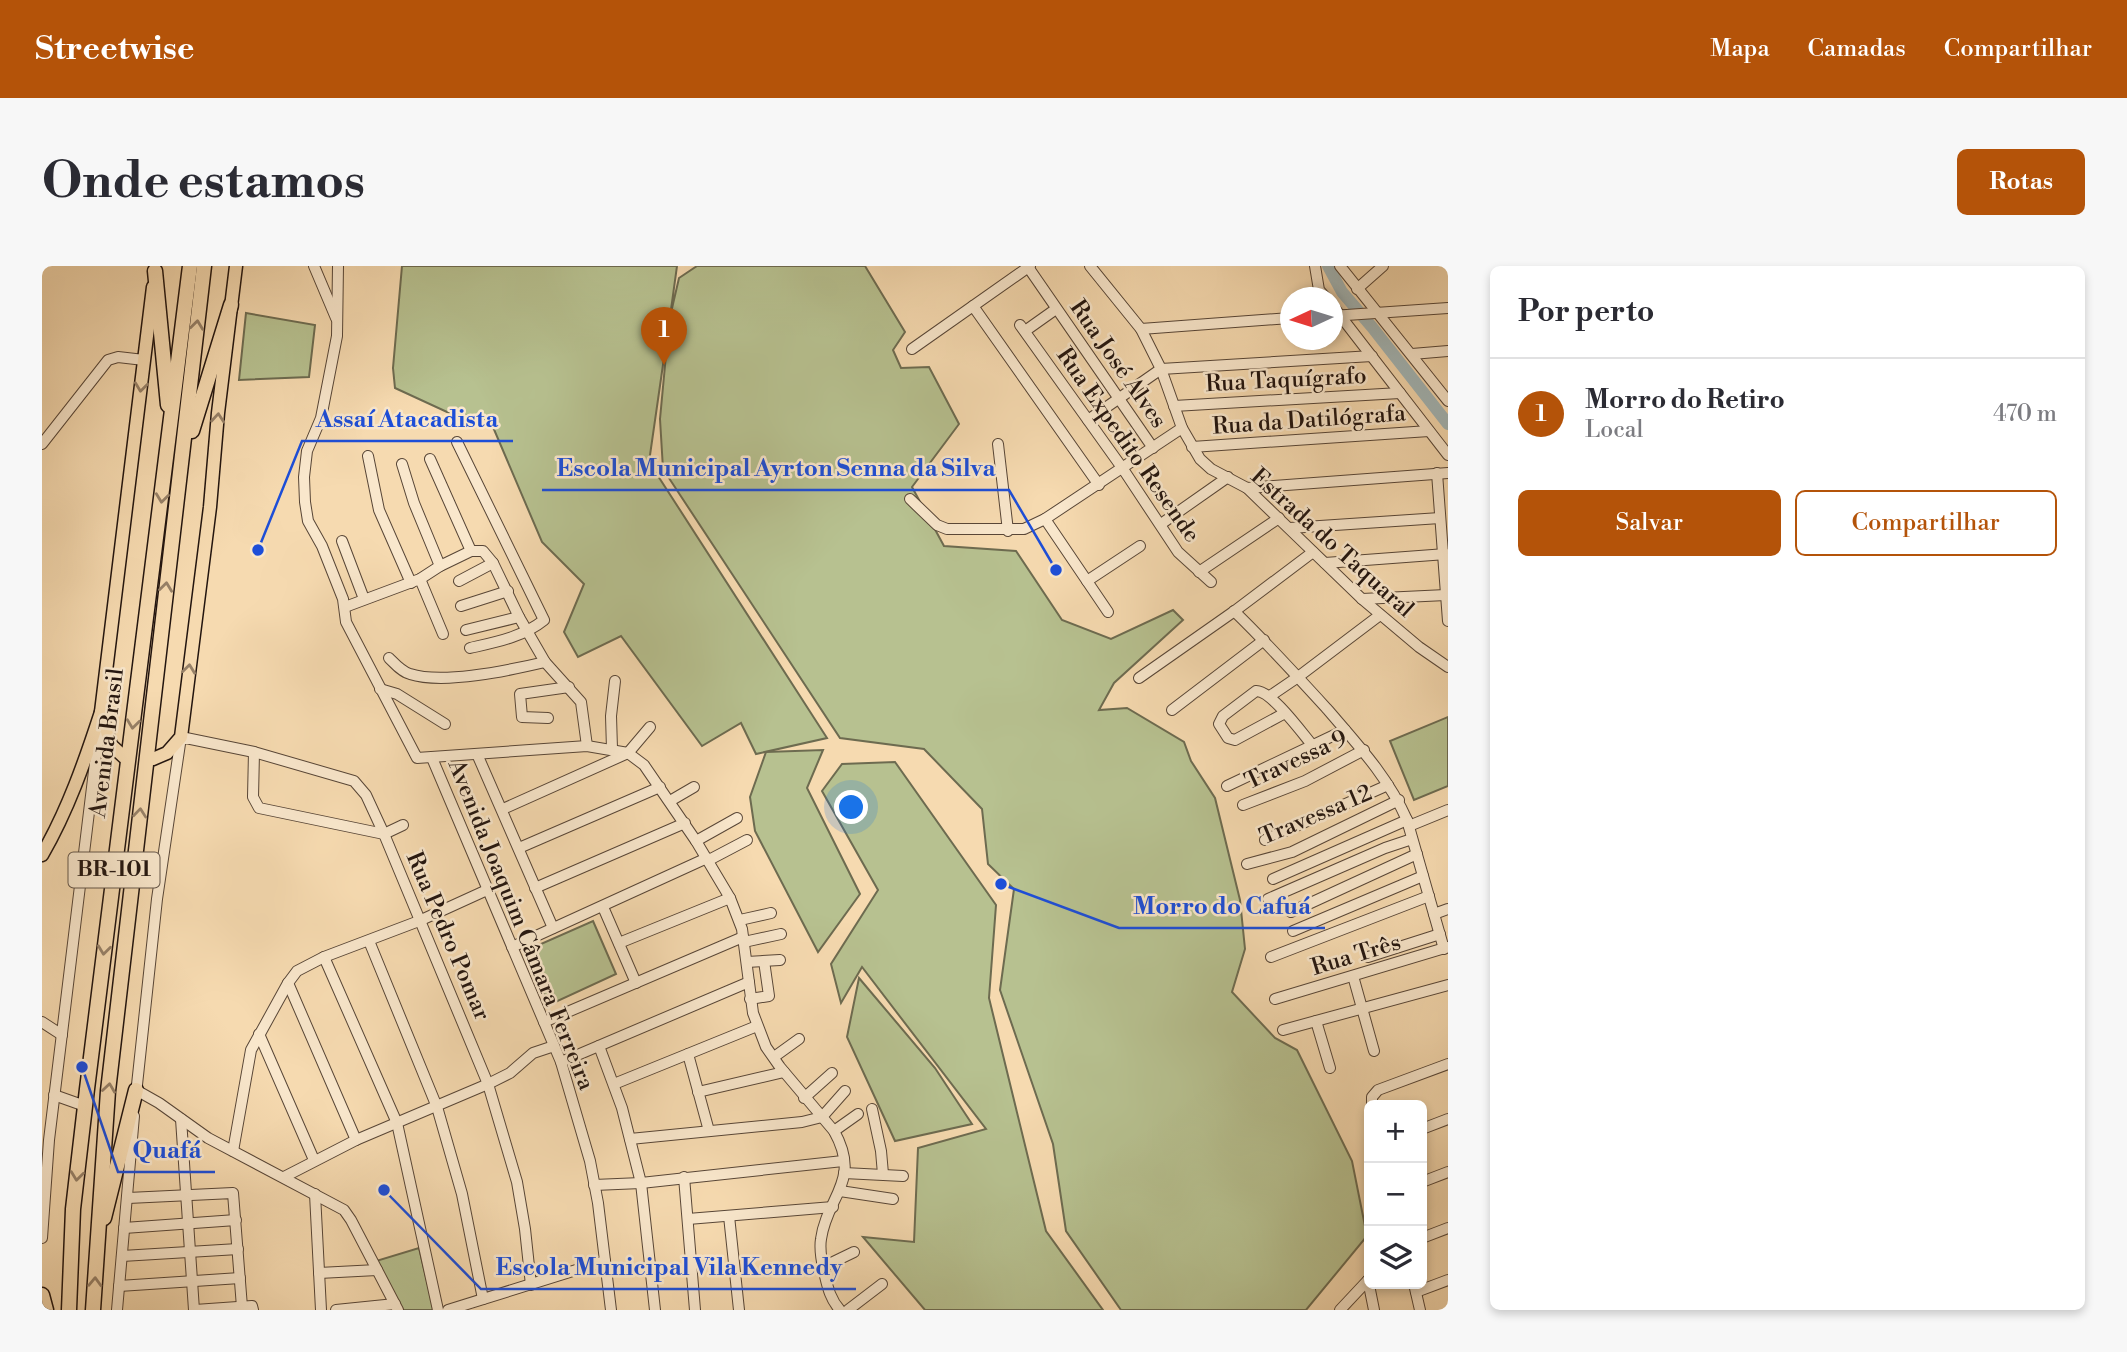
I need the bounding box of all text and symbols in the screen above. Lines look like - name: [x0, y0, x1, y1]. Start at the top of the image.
- text: Streetwise: [35, 29, 195, 70]
- text: Mapa: [1710, 34, 1770, 64]
- text: Camadas: [1808, 34, 1906, 64]
- text: Compartilhar: [1944, 34, 2092, 64]
- button: Rotas: [1957, 149, 2085, 215]
- text: Onde estamos: [42, 152, 365, 213]
- north arrow: [1280, 287, 1343, 350]
- text: Por perto: [1518, 293, 1654, 331]
- street label: Rua José Alves: [1063, 294, 1173, 434]
- pin: 1: [641, 307, 687, 365]
- one-way arrow: [190, 319, 205, 331]
- street label: Rua Expedito Resende: [1050, 342, 1206, 548]
- street label: Rua Taquígrafo: [1205, 362, 1367, 398]
- one-way arrow: [133, 381, 148, 393]
- text: Morro do Retiro: [1585, 384, 1785, 416]
- callout: Assaí Atacadista: [302, 396, 513, 441]
- street label: Rua da Datilógrafa: [1211, 399, 1407, 441]
- text: 1: [1535, 400, 1547, 428]
- text: 470 m: [1993, 400, 2057, 428]
- text: Assaí Atacadista: [315, 405, 499, 435]
- one-way arrow: [210, 413, 225, 424]
- text: Local: [1585, 416, 1643, 444]
- callout: Escola Municipal Ayrton Senna da Silva: [542, 445, 1009, 490]
- text: Escola Municipal Ayrton Senna da Silva: [557, 454, 996, 484]
- street label: Estrada do Taquaral: [1245, 462, 1419, 624]
- button: Salvar: [1518, 490, 1781, 556]
- button: Compartilhar: [1795, 490, 2057, 556]
- one-way arrow: [154, 492, 169, 504]
- one-way arrow: [159, 581, 174, 593]
- one-way arrow: [182, 663, 197, 675]
- street label: Avenida Brasil: [84, 667, 130, 820]
- one-way arrow: [125, 718, 140, 730]
- street label: Travessa 9: [1240, 724, 1352, 796]
- street label: Avenida Joaquim Câmara Ferreira: [441, 755, 600, 1095]
- street label: Travessa 12: [1256, 779, 1376, 851]
- your location: [834, 790, 868, 824]
- one-way arrow: [132, 807, 147, 818]
- street label: Rua Pedro Pomar: [400, 847, 496, 1025]
- road number: BR-101: [69, 852, 160, 888]
- callout: Morro do Cafuá: [1119, 883, 1325, 928]
- text: Morro do Cafuá: [1133, 892, 1312, 922]
- street label: Rua Três: [1308, 928, 1404, 982]
- one-way arrow: [96, 944, 111, 956]
- one-way arrow: [101, 1082, 116, 1094]
- map controls: [1364, 1100, 1427, 1289]
- button: +: [1364, 1100, 1427, 1163]
- callout: Quafá: [118, 1127, 215, 1172]
- text: Quafá: [132, 1136, 203, 1166]
- button: −: [1364, 1163, 1427, 1226]
- one-way arrow: [69, 1170, 84, 1181]
- button: layers: [1364, 1226, 1427, 1289]
- callout: Escola Municipal Vila Kennedy: [481, 1244, 856, 1289]
- text: Escola Municipal Vila Kennedy: [496, 1253, 843, 1283]
- one-way arrow: [87, 1276, 102, 1287]

